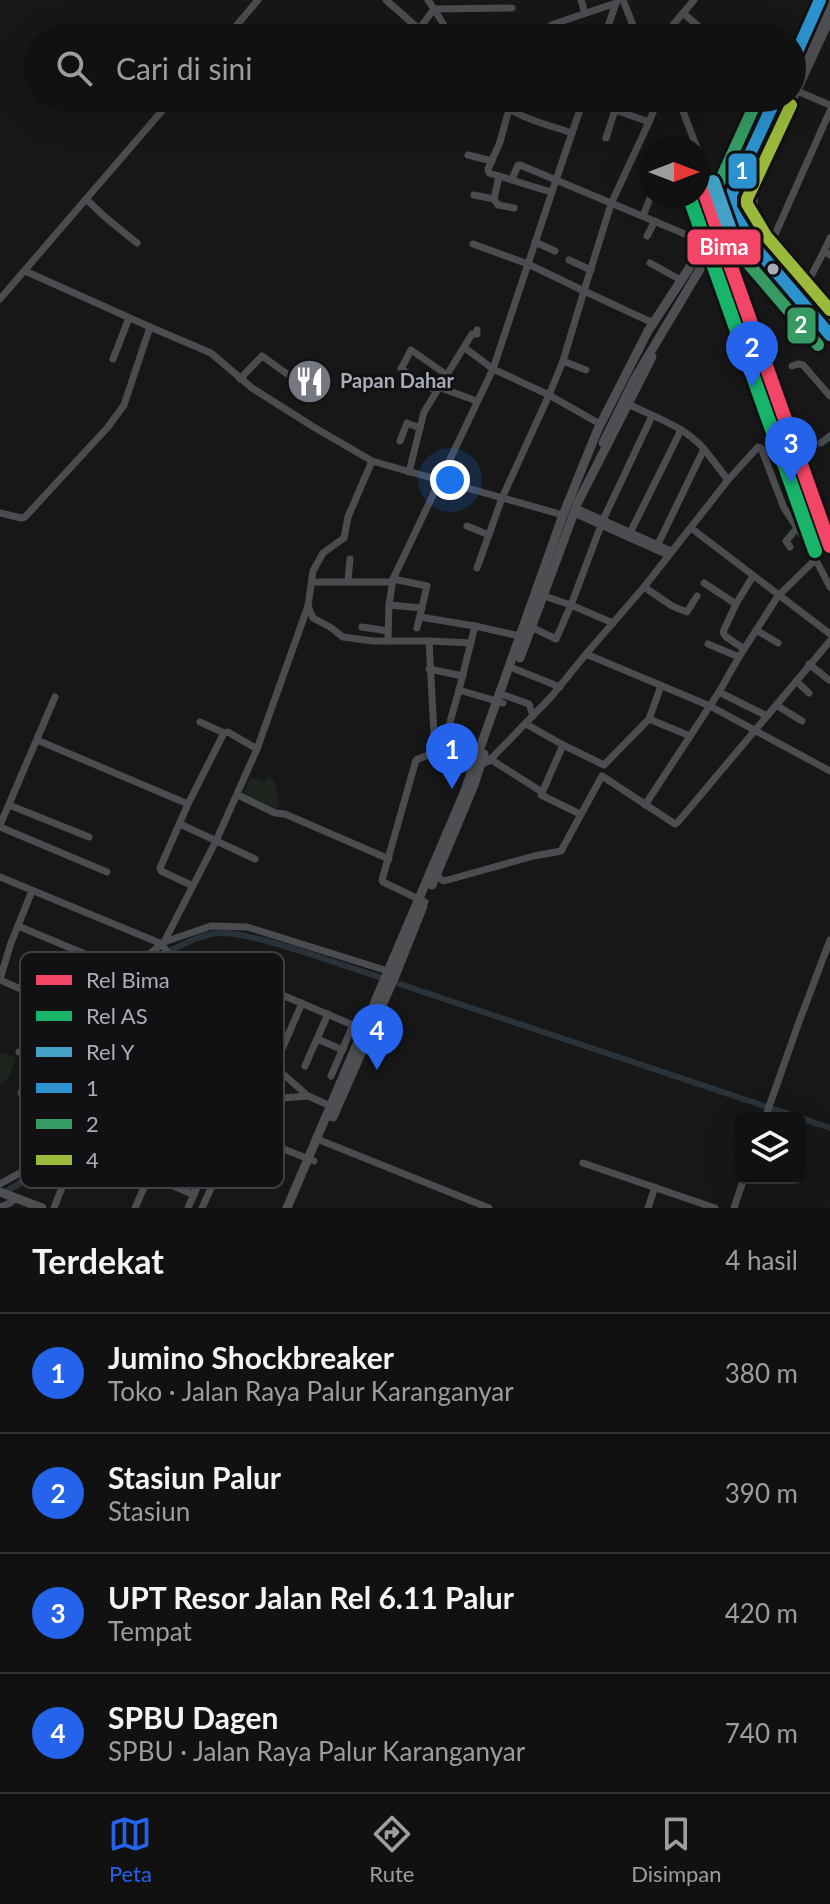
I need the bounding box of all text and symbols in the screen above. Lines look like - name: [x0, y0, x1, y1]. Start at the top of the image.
- search box: [24, 24, 806, 112]
- icon: search: [52, 46, 96, 90]
- text: Cari di sini: [116, 50, 253, 86]
- north arrow: [638, 136, 710, 208]
- line badge: 1: [727, 152, 758, 190]
- text: 1: [736, 157, 748, 184]
- line badge: Bima: [686, 228, 762, 266]
- text: Bima: [699, 233, 749, 260]
- unlabelled marker: [765, 261, 781, 277]
- line badge: 2: [786, 306, 817, 345]
- text: 2: [795, 311, 807, 338]
- pin: 2: [726, 321, 778, 387]
- restaurant icon: Papan Dahar: [285, 357, 333, 405]
- place label: Papan Dahar: [340, 368, 454, 392]
- pin: 3: [765, 417, 817, 483]
- your location: [430, 460, 470, 500]
- pin: 1: [426, 723, 478, 789]
- legend: [20, 952, 284, 1188]
- text: Rel Bima: [86, 966, 170, 993]
- text: Rel AS: [86, 1002, 148, 1029]
- pin: 4: [351, 1004, 403, 1070]
- text: Rel Y: [86, 1038, 135, 1065]
- text: 1: [86, 1074, 99, 1101]
- text: 2: [86, 1110, 99, 1137]
- map controls: [734, 1112, 806, 1184]
- button: layers: [734, 1112, 806, 1184]
- text: 4: [86, 1146, 99, 1173]
- text: Terdekat: [32, 1240, 164, 1281]
- text: 4 hasil: [725, 1244, 798, 1276]
- text: Jumino Shockbreaker: [108, 1339, 394, 1375]
- text: 1: [50, 1357, 66, 1389]
- text: 380 m: [725, 1357, 798, 1389]
- text: Toko · Jalan Raya Palur Karanganyar: [108, 1375, 514, 1407]
- text: Stasiun Palur: [108, 1459, 281, 1495]
- text: 2: [50, 1477, 66, 1509]
- text: 390 m: [725, 1477, 798, 1509]
- text: Stasiun: [108, 1495, 190, 1527]
- text: UPT Resor Jalan Rel 6.11 Palur: [108, 1579, 514, 1615]
- text: 3: [50, 1597, 66, 1629]
- text: 420 m: [725, 1597, 798, 1629]
- text: Tempat: [108, 1615, 192, 1647]
- text: SPBU Dagen: [108, 1699, 279, 1735]
- text: 4: [50, 1717, 66, 1749]
- text: 740 m: [725, 1717, 798, 1749]
- text: SPBU · Jalan Raya Palur Karanganyar: [108, 1735, 525, 1767]
- tab: Peta: [108, 1812, 152, 1887]
- tab: Rute: [369, 1812, 414, 1887]
- tab: Disimpan: [631, 1812, 722, 1887]

